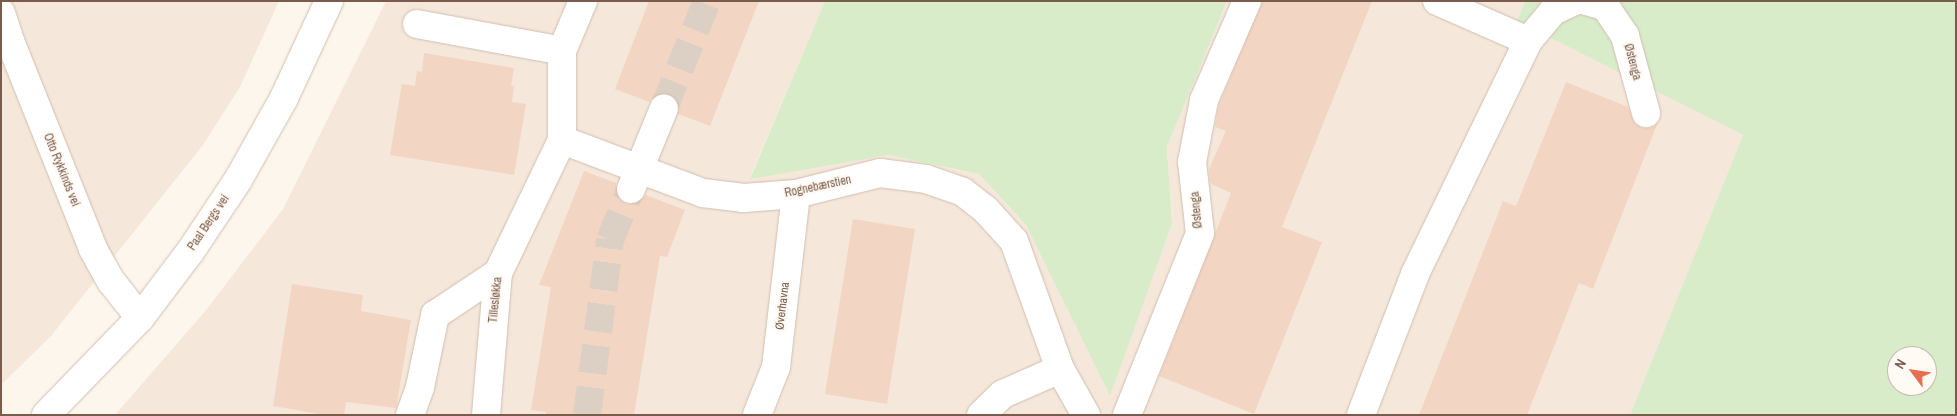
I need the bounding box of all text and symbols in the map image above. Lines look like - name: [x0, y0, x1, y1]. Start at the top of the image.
- street label: Østenga: [1620, 42, 1644, 82]
- street label: Otto Rykkinds vei: [40, 131, 82, 209]
- street label: Rognebærstien: [783, 173, 853, 201]
- street label: Østenga: [1188, 191, 1206, 229]
- street label: Paal Bergs vei: [185, 192, 233, 254]
- street label: Tillesløkka: [486, 276, 506, 324]
- street label: Øverhavna: [773, 281, 793, 331]
- north arrow: [1887, 346, 1937, 396]
- text: N: [1890, 356, 1910, 372]

